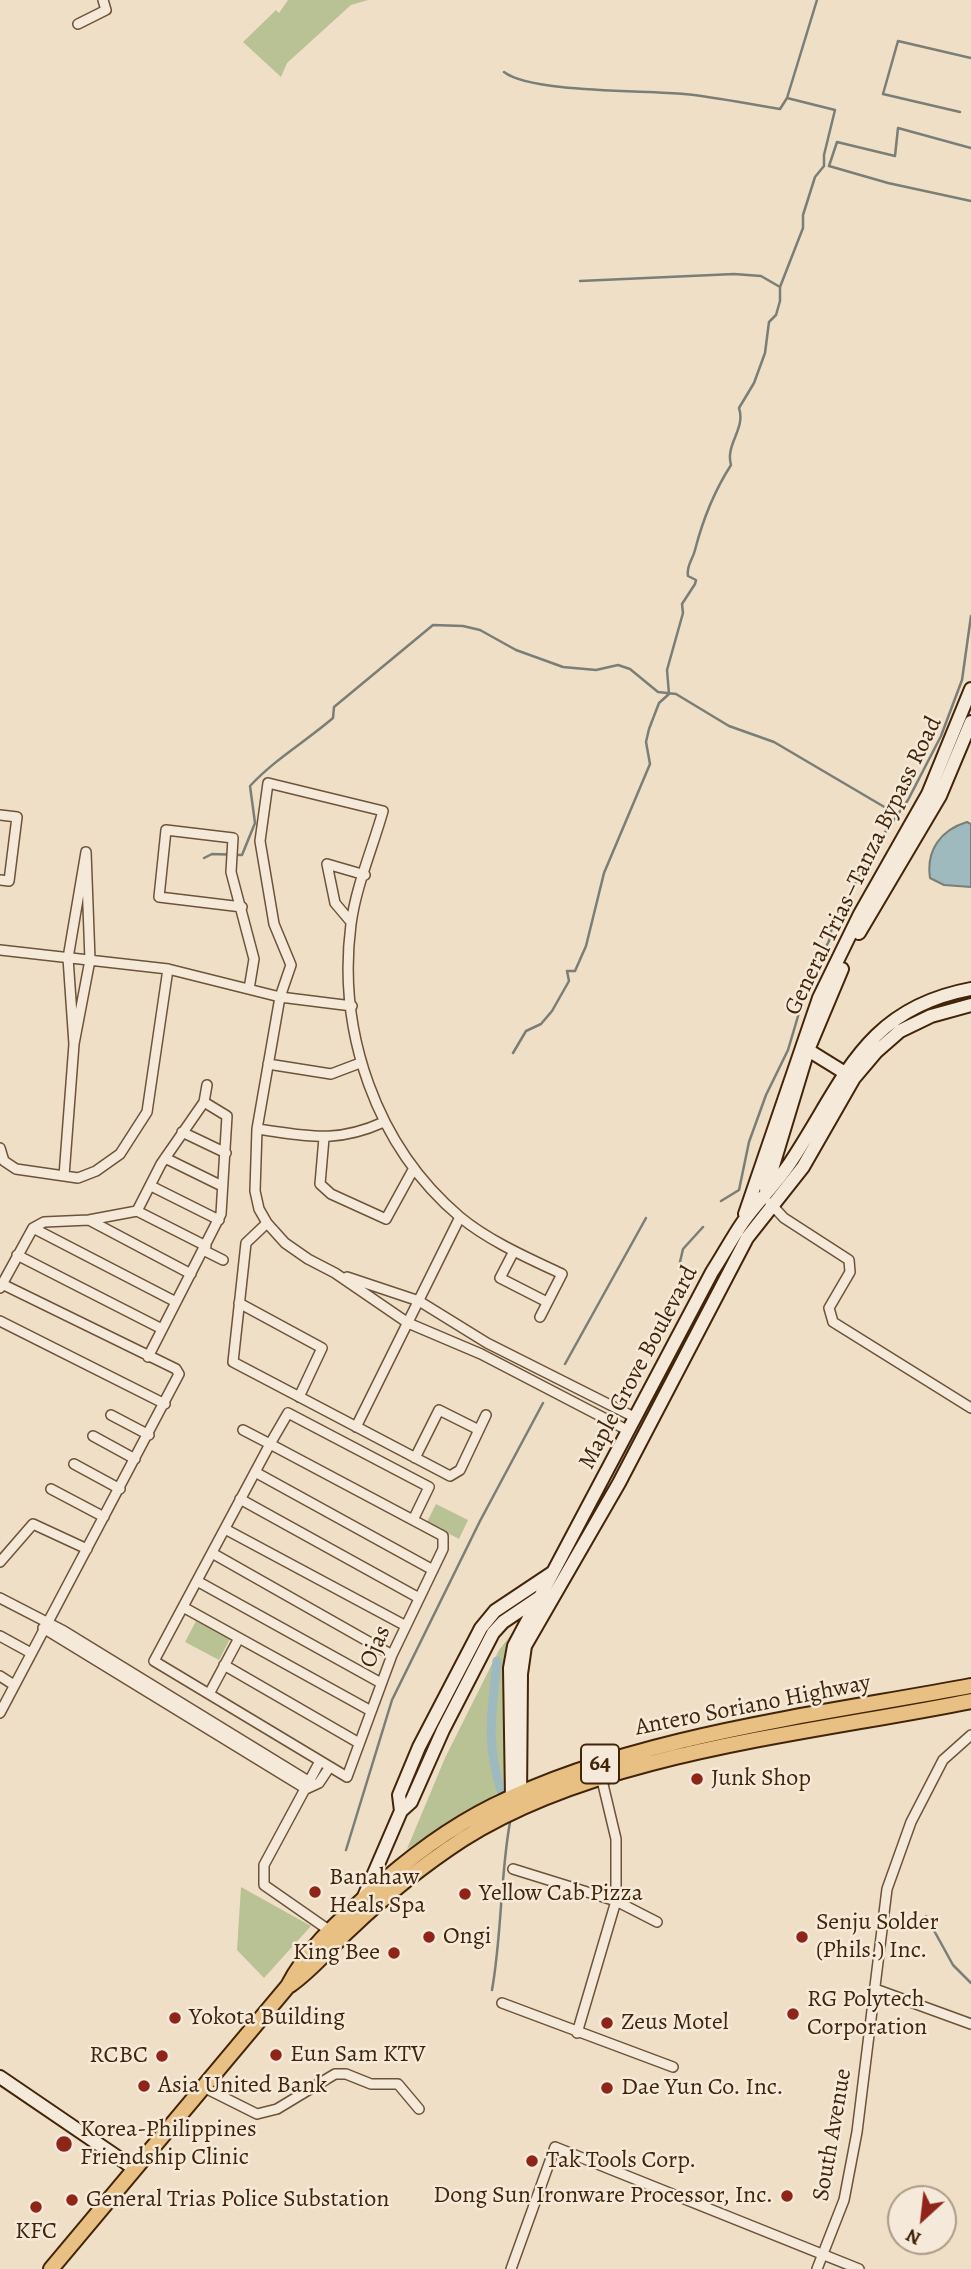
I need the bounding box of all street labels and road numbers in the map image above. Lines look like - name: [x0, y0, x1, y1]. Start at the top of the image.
- street label: General Trias–Tanza Bypass Road: [779, 712, 949, 1020]
- street label: Maple Grove Boulevard: [573, 1261, 705, 1475]
- street label: Ojas: [354, 1621, 398, 1673]
- street label: Antero Soriano Highway: [633, 1669, 873, 1743]
- road number: 64: [581, 1744, 619, 1784]
- street label: South Avenue: [807, 2066, 859, 2204]

